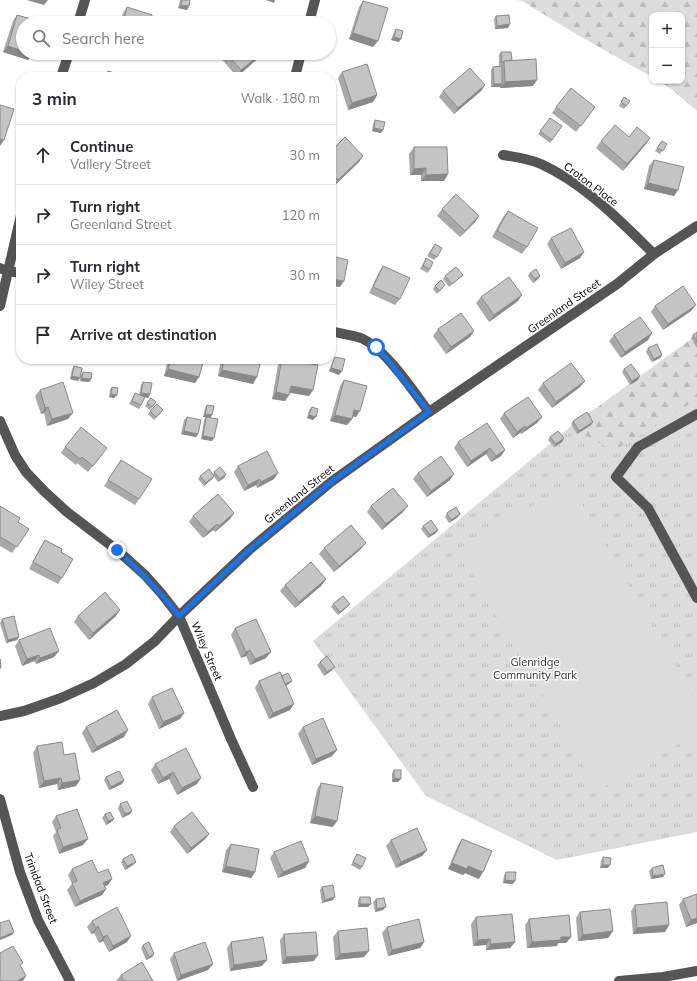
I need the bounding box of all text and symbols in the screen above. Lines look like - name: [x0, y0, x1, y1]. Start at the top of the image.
- map controls: [649, 12, 685, 84]
- button: +: [649, 12, 685, 48]
- search box: [16, 16, 336, 60]
- icon: search: [30, 27, 52, 49]
- text: Search here: [62, 29, 144, 48]
- button: −: [649, 48, 685, 84]
- text: 3 min: [32, 88, 77, 109]
- text: Walk · 180 m: [241, 90, 320, 106]
- text: Continue: [70, 137, 133, 156]
- icon: ahead: [32, 144, 54, 166]
- text: 30 m: [290, 147, 320, 163]
- text: Vallery Street: [70, 156, 151, 172]
- street label: Croton Place: [561, 159, 621, 209]
- text: Turn right: [70, 197, 140, 216]
- icon: right: [32, 204, 54, 226]
- text: 120 m: [282, 207, 320, 223]
- text: Greenland Street: [70, 216, 172, 232]
- text: Turn right: [70, 257, 140, 276]
- icon: right: [32, 264, 54, 286]
- text: 30 m: [290, 267, 320, 283]
- text: Wiley Street: [70, 276, 144, 292]
- street label: Greenland Street: [525, 276, 603, 336]
- icon: arrive: [32, 324, 54, 346]
- text: Arrive at destination: [70, 325, 217, 344]
- route start: [367, 338, 385, 356]
- street label: Greenland Street: [261, 461, 337, 526]
- route end: [108, 541, 126, 559]
- street label: Wiley Street: [188, 619, 226, 683]
- park label: Glenridge Community Park: [493, 655, 577, 682]
- street label: Trinidad Street: [21, 851, 61, 925]

